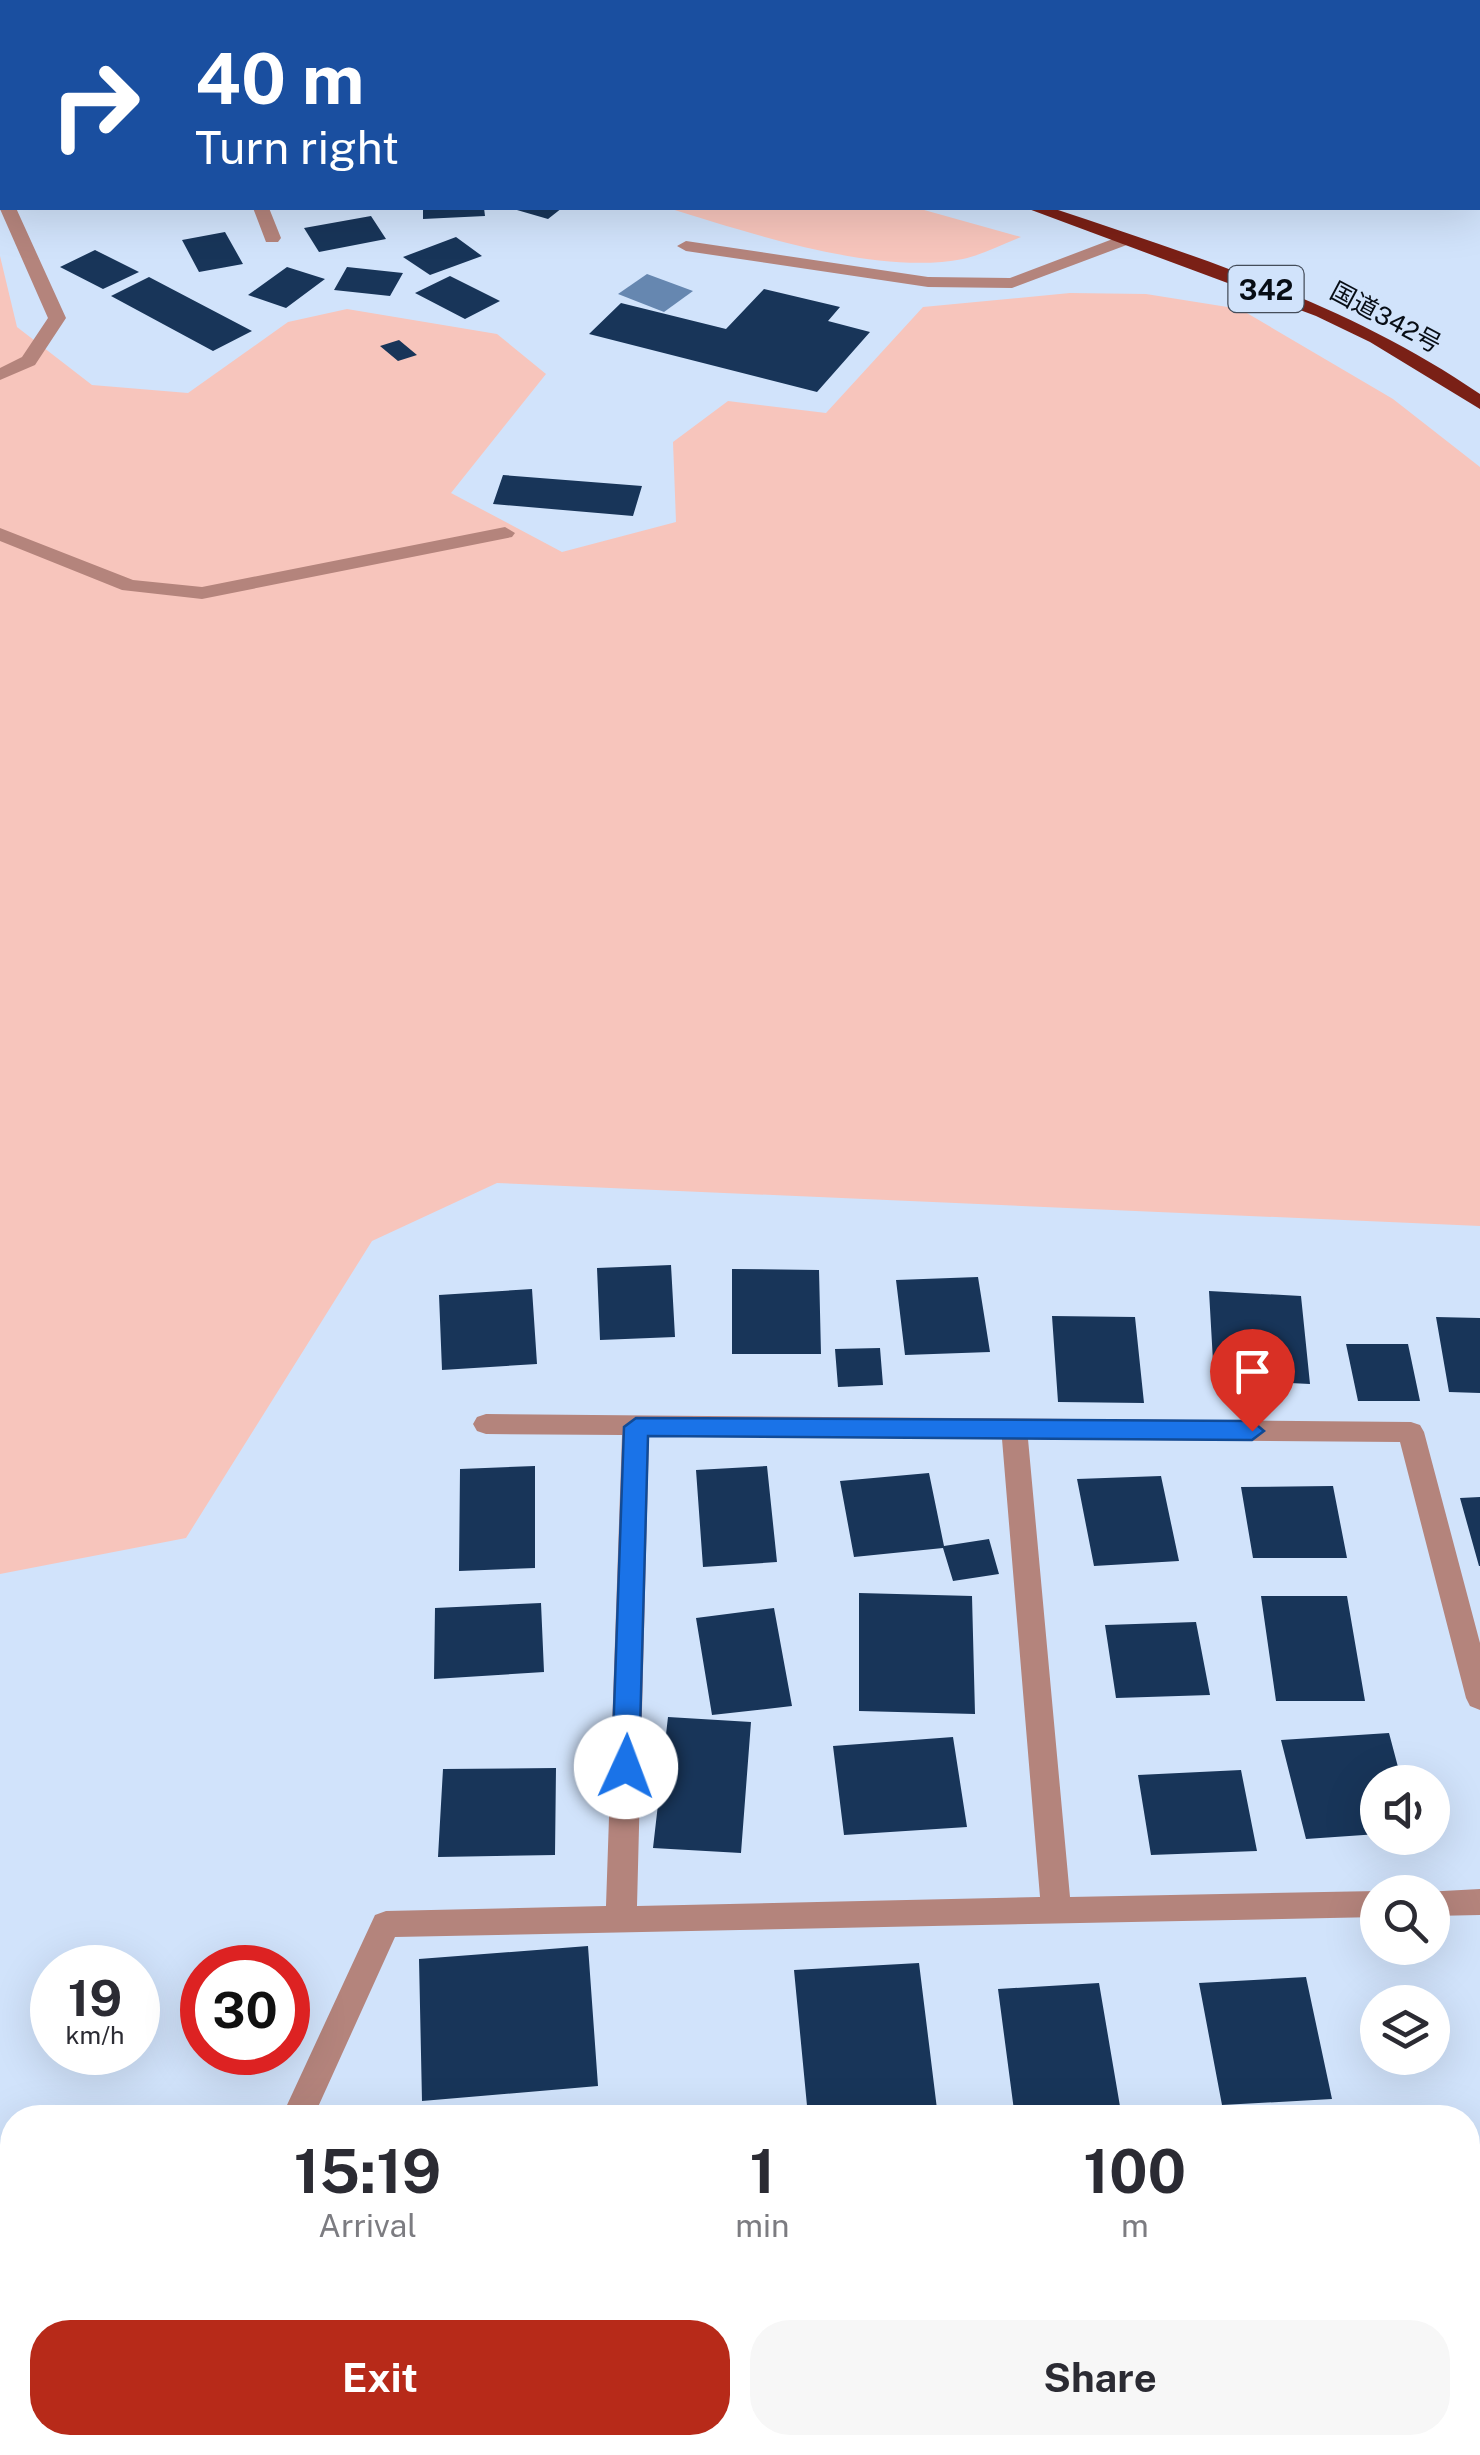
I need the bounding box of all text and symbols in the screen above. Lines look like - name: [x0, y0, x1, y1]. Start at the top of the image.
- text: 40 m: [195, 37, 365, 120]
- icon: right: [30, 40, 160, 170]
- text: Turn right: [195, 121, 399, 174]
- road number: 342: [1228, 266, 1304, 312]
- street label: 国道342号: [1325, 275, 1447, 359]
- pin: [1210, 1329, 1295, 1432]
- icon: arrive: [1225, 1344, 1280, 1399]
- position arrow: [574, 1715, 678, 1819]
- map controls: [1360, 1765, 1450, 2075]
- button: sound: [1360, 1765, 1450, 1855]
- button: search: [1360, 1875, 1450, 1965]
- speed limit sign: 30: [180, 1945, 310, 2075]
- text: 19: [68, 1968, 122, 2027]
- button: layers: [1360, 1985, 1450, 2075]
- text: km/h: [66, 2020, 124, 2050]
- text: 15:19: [294, 2136, 441, 2207]
- text: 1: [750, 2136, 775, 2207]
- text: 100: [1083, 2136, 1186, 2207]
- text: Arrival: [318, 2207, 417, 2244]
- text: min: [735, 2207, 789, 2244]
- text: m: [1121, 2207, 1149, 2244]
- button: Exit: [30, 2320, 730, 2435]
- button: Share: [750, 2320, 1450, 2435]

